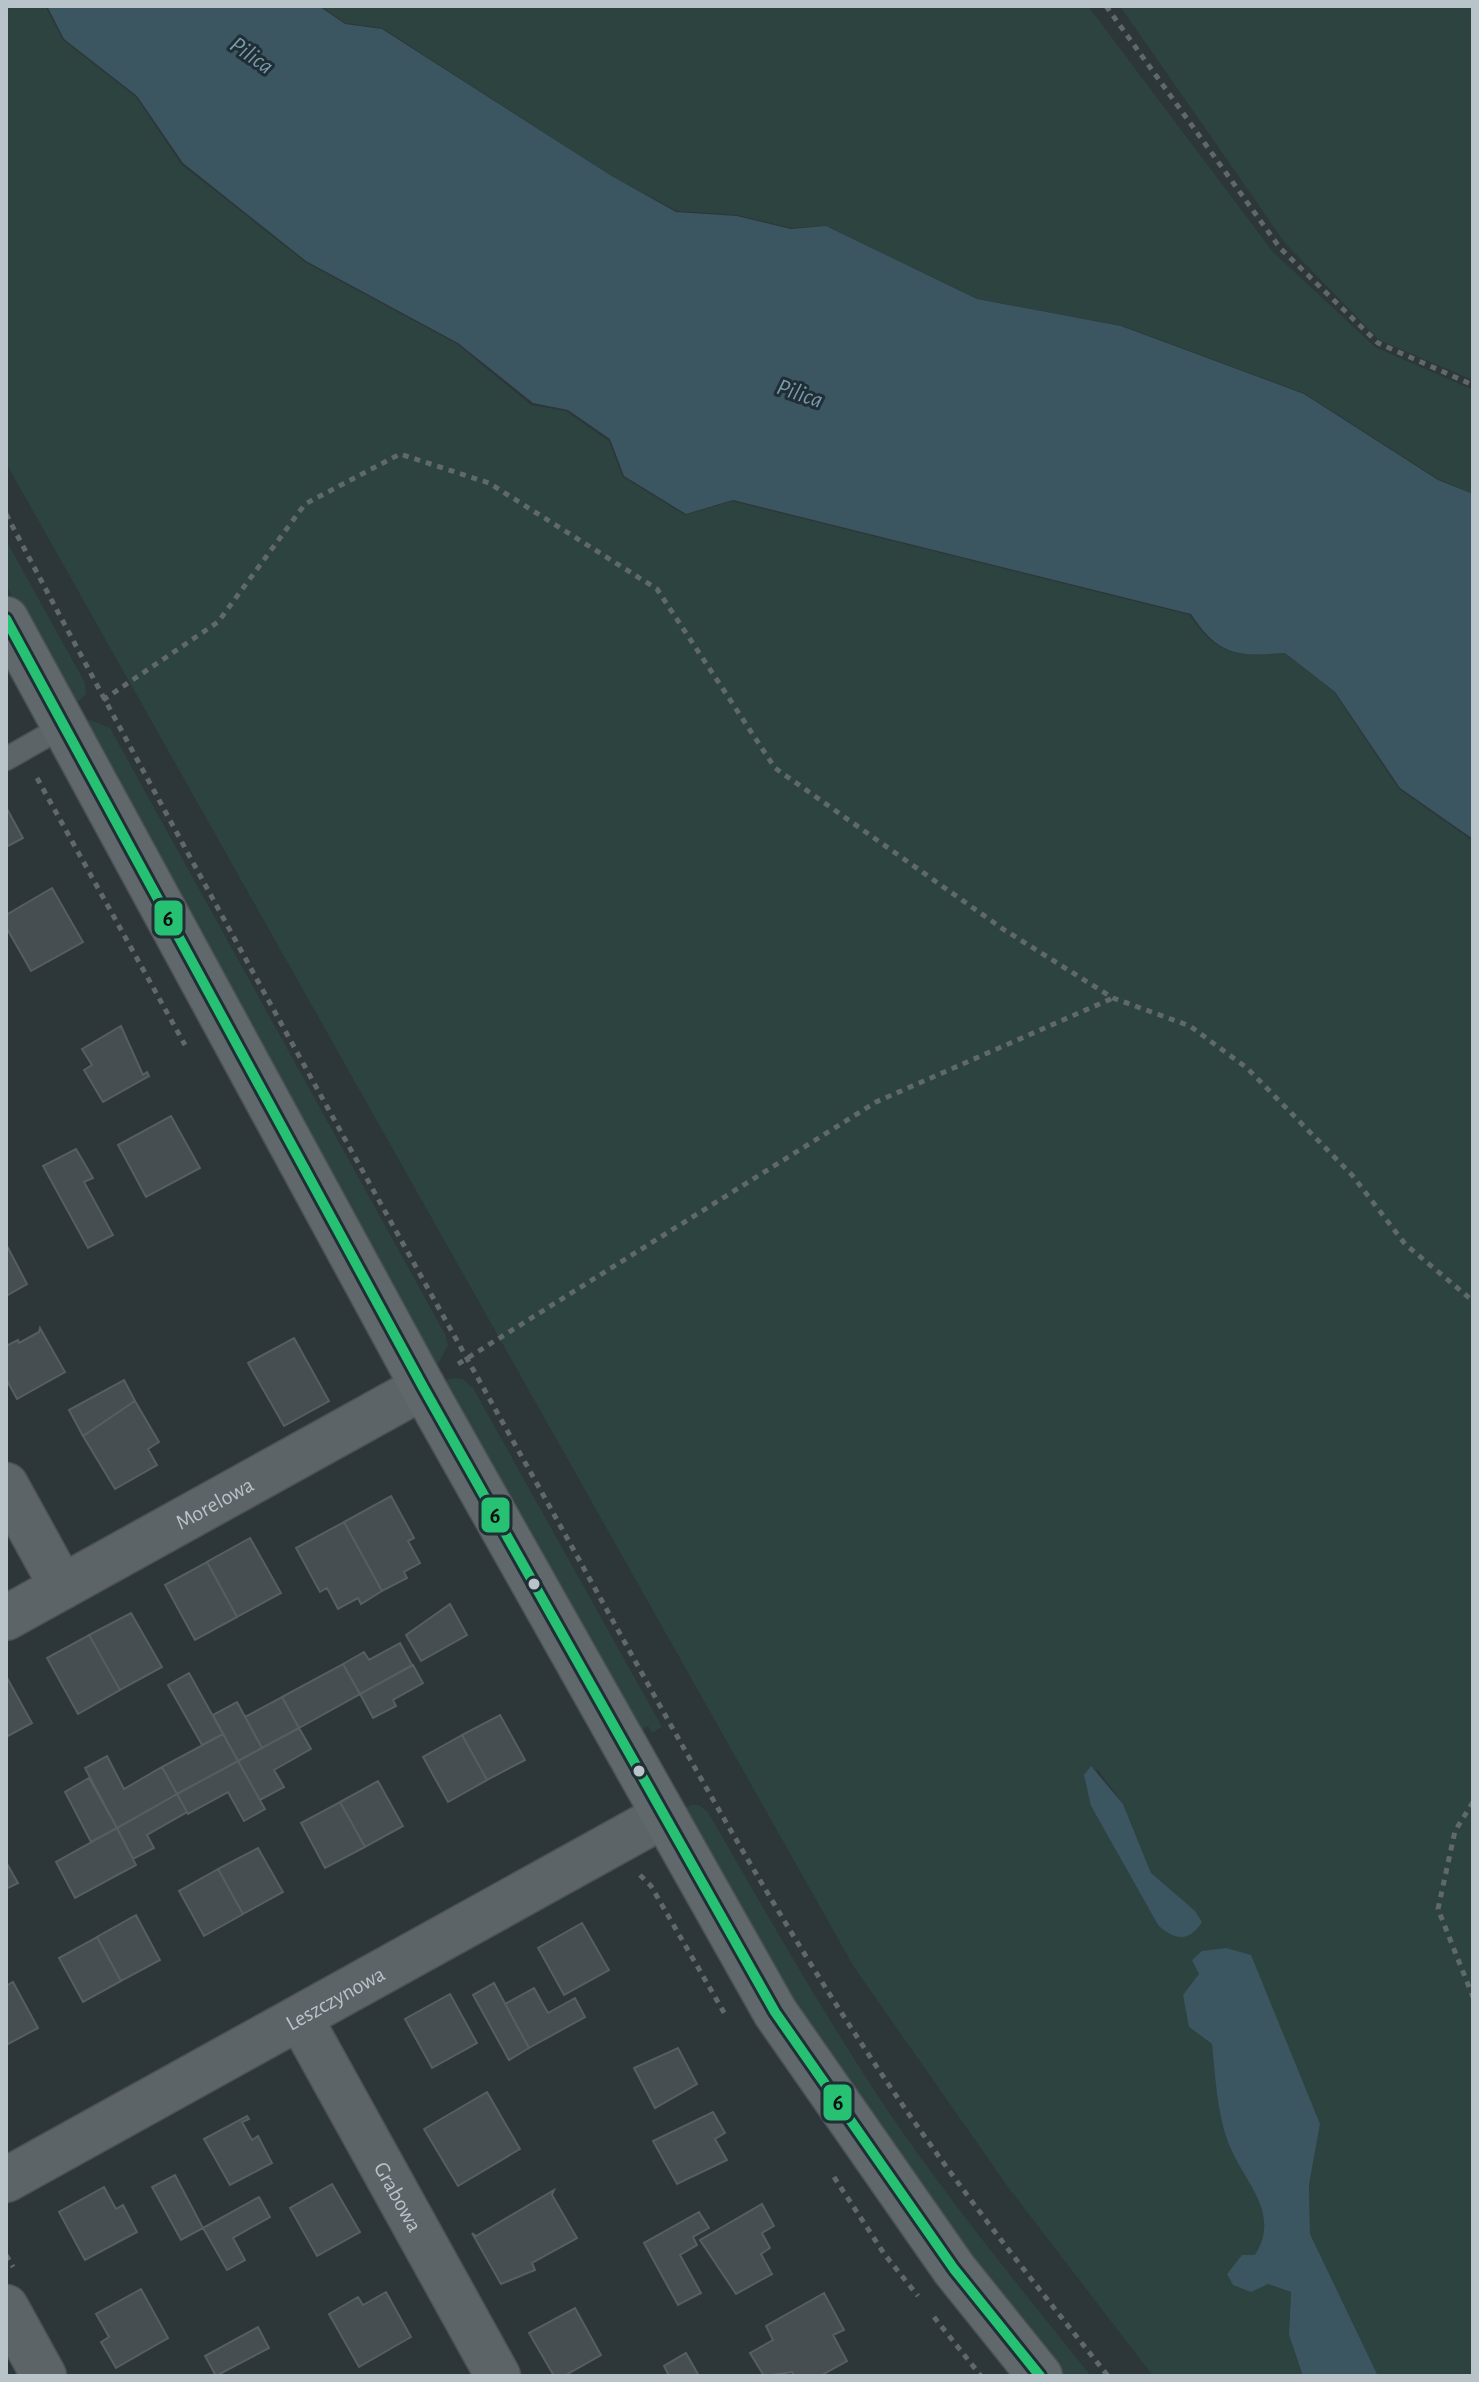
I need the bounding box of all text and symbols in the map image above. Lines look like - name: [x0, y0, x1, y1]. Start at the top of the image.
- water label: Pilica: [225, 33, 278, 79]
- water label: Pilica: [774, 375, 826, 413]
- line badge: 6: [153, 899, 184, 937]
- text: 6: [163, 908, 173, 930]
- street label: Morelowa: [172, 1473, 257, 1534]
- line badge: 6: [480, 1496, 511, 1534]
- text: 6: [490, 1505, 500, 1527]
- unlabelled marker: [526, 1576, 542, 1592]
- unlabelled marker: [631, 1763, 647, 1779]
- street label: Leszczynowa: [282, 1963, 389, 2035]
- line badge: 6: [822, 2083, 853, 2122]
- text: 6: [833, 2092, 843, 2114]
- street label: Grabowa: [370, 2158, 426, 2236]

